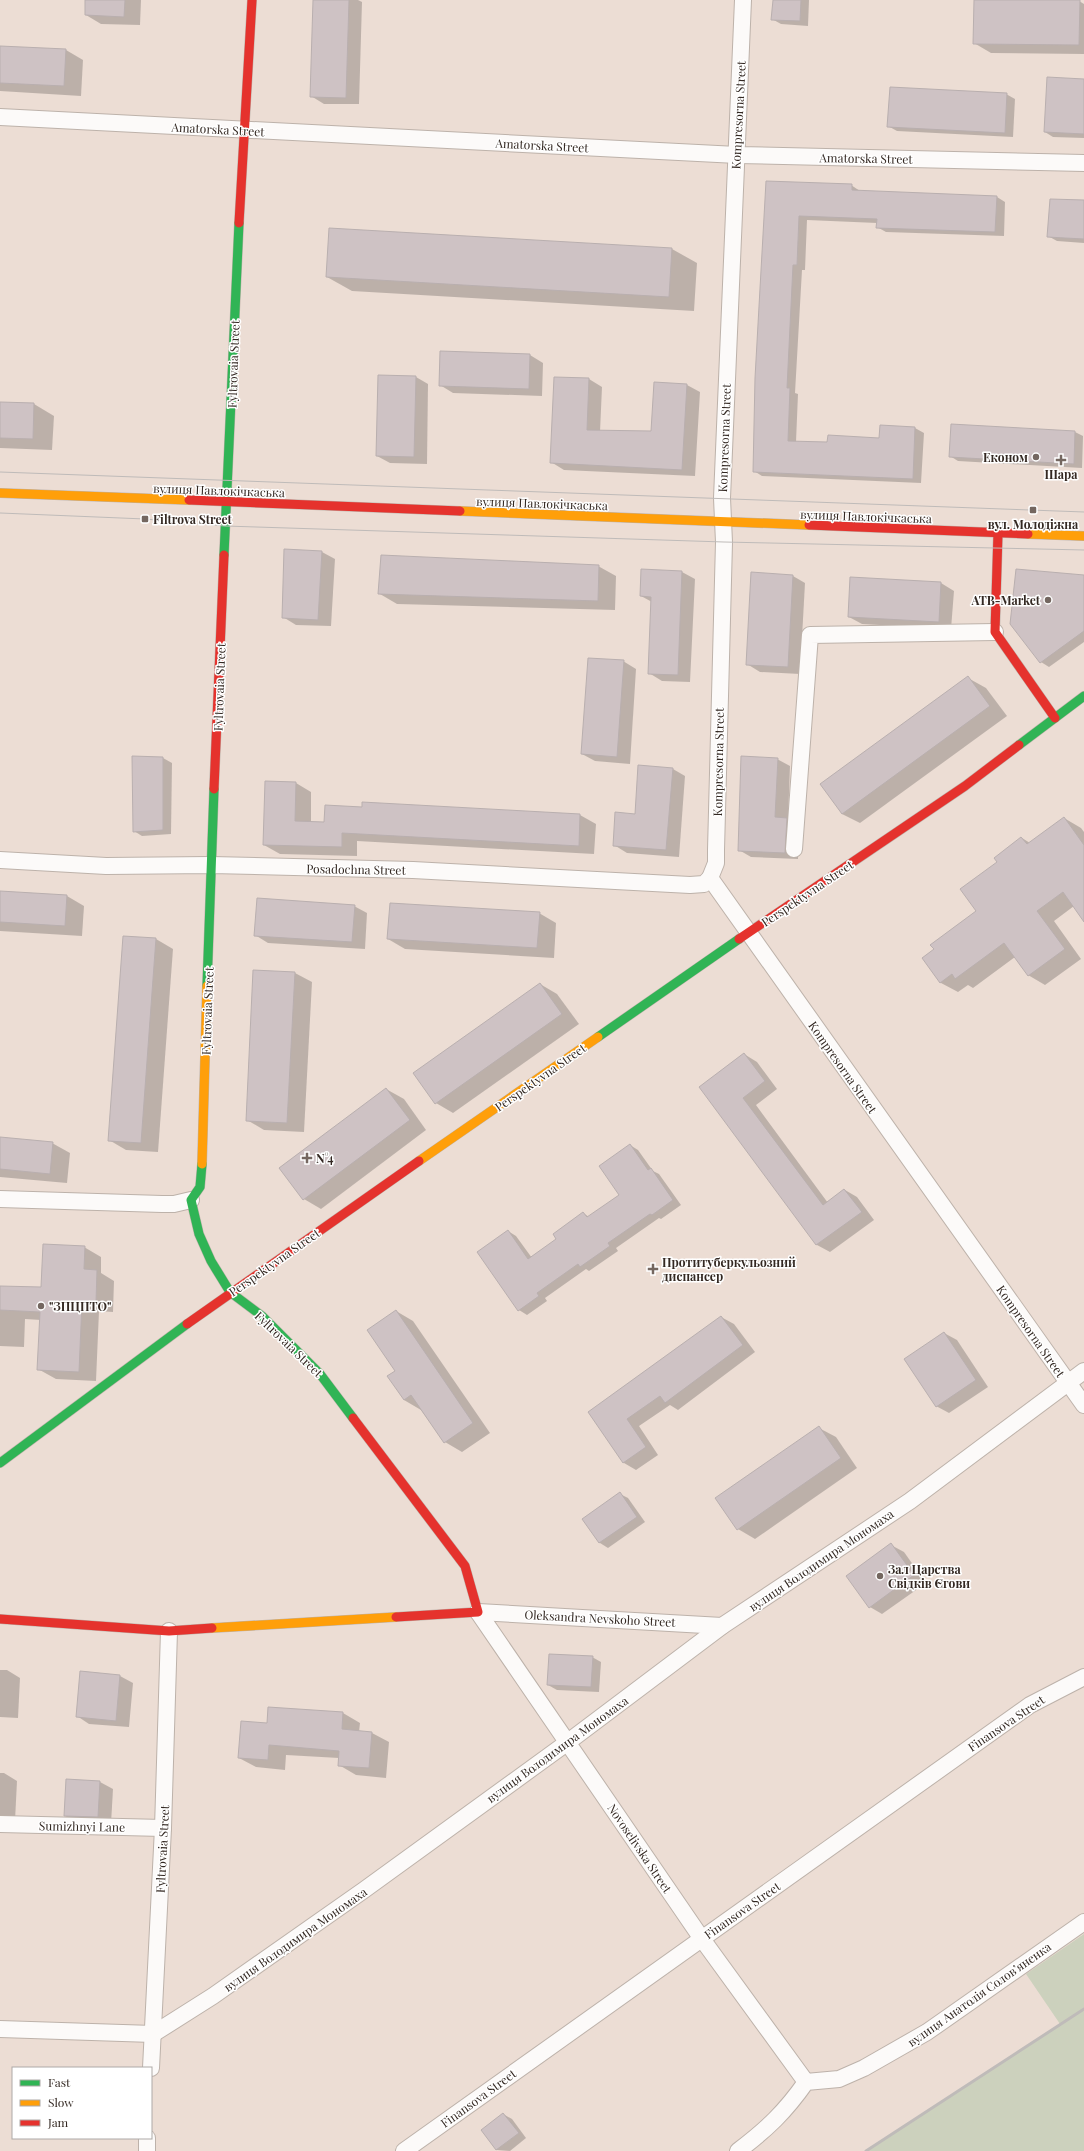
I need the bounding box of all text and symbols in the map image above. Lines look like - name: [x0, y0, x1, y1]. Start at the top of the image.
- street label: Kompresorna Street: [727, 60, 749, 170]
- street label: Amatorska Street: [170, 119, 266, 139]
- street label: Amatorska Street: [494, 135, 590, 155]
- street label: Amatorska Street: [818, 149, 914, 167]
- street label: Fyltrovaia Street: [223, 319, 243, 408]
- street label: Kompresorna Street: [714, 383, 734, 493]
- place label: Економ: [983, 449, 1028, 465]
- marker: Економ: [1031, 452, 1041, 462]
- marker: Шара: [1056, 455, 1066, 465]
- place label: Шара: [1044, 466, 1078, 482]
- street label: вулиця Павлокічкаська: [153, 480, 285, 500]
- street label: вулиця Павлокічкаська: [476, 493, 608, 513]
- marker: вул. Молодіжна: [1028, 505, 1038, 515]
- street label: вулиця Павлокічкаська: [800, 506, 932, 526]
- place label: Filtrova Street: [153, 511, 233, 527]
- marker: Filtrova Street: [140, 514, 150, 524]
- place label: вул. Молодіжна: [988, 516, 1079, 532]
- place label: ATB-Market: [970, 592, 1041, 608]
- marker: ATB-Market: [1043, 595, 1053, 605]
- street label: Fyltrovaia Street: [209, 642, 229, 731]
- street label: Kompresorna Street: [709, 707, 727, 816]
- street label: Perspektyvna Street: [758, 856, 857, 930]
- street label: Posadochna Street: [306, 860, 407, 878]
- street label: Fyltrovaia Street: [197, 966, 217, 1055]
- street label: Kompresorna Street: [805, 1018, 881, 1117]
- street label: Perspektyvna Street: [491, 1039, 589, 1114]
- place label: N°4: [316, 1150, 334, 1166]
- marker: N°4: [301, 1152, 313, 1164]
- street label: Perspektyvna Street: [225, 1224, 323, 1299]
- place label: Протитуберкульозний диспансер: [662, 1254, 796, 1284]
- marker: Протитуберкульозний диспансер: [647, 1263, 659, 1275]
- street label: Kompresorna Street: [993, 1282, 1069, 1381]
- place label: "ЗПЦПТО": [49, 1298, 112, 1314]
- marker: "ЗПЦПТО": [36, 1301, 46, 1311]
- street label: Fyltrovaia Street: [252, 1308, 327, 1381]
- street label: вулиця Володимира Мономаха: [746, 1505, 896, 1615]
- place label: Зал Царства Свідків Єгови: [888, 1561, 970, 1591]
- marker: Зал Царства Свідків Єгови: [875, 1571, 885, 1581]
- street label: Oleksandra Nevskoho Street: [524, 1606, 677, 1630]
- street label: Finansova Street: [964, 1691, 1048, 1755]
- street label: вулиця Володимира Мономаха: [483, 1692, 631, 1806]
- street label: Novoselivska Street: [604, 1800, 676, 1896]
- street label: Fyltrovaia Street: [152, 1804, 172, 1893]
- street label: Sumizhnyi Lane: [39, 1817, 125, 1835]
- street label: Finansova Street: [701, 1877, 784, 1942]
- street label: вулиця Володимира Мономаха: [220, 1883, 370, 1995]
- street label: вулиця Анатолія Соловʼяненка: [904, 1938, 1054, 2050]
- street label: Finansova Street: [437, 2065, 519, 2131]
- legend: [12, 2067, 152, 2139]
- text: Fast: [48, 2074, 71, 2090]
- text: Slow: [48, 2094, 74, 2110]
- text: Jam: [47, 2114, 69, 2130]

